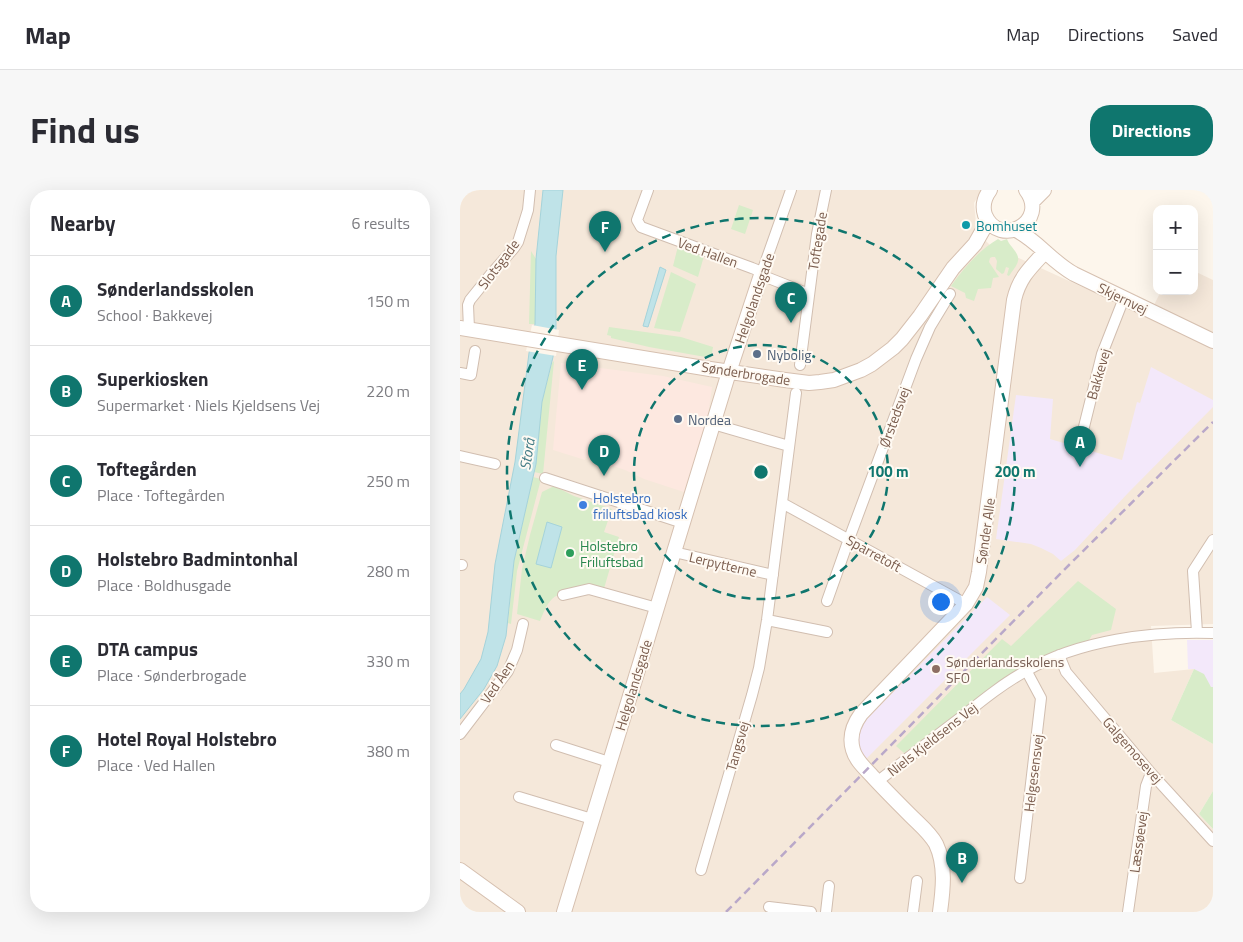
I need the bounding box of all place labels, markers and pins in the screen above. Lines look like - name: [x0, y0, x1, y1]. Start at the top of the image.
- pin: F: [589, 211, 621, 252]
- place label: Bomhuset: [976, 215, 1037, 236]
- marker: Bomhuset: [960, 219, 972, 231]
- pin: C: [775, 282, 807, 323]
- place label: Nybolig: [767, 344, 811, 365]
- marker: Nybolig: [751, 348, 763, 360]
- pin: E: [566, 349, 598, 390]
- place label: Nordea: [688, 409, 731, 430]
- marker: Nordea: [672, 413, 684, 425]
- pin: A: [1064, 426, 1096, 467]
- pin: D: [588, 435, 620, 476]
- centre of rings: [752, 463, 770, 481]
- place label: Holstebro friluftsbad kiosk: [593, 487, 688, 524]
- marker: Holstebro friluftsbad kiosk: [577, 499, 589, 511]
- place label: Holstebro Friluftsbad: [580, 535, 644, 572]
- marker: Holstebro Friluftsbad: [564, 547, 576, 559]
- place label: Sønderlandsskolens SFO: [946, 651, 1064, 688]
- marker: Sønderlandsskolens SFO: [930, 663, 942, 675]
- pin: B: [946, 842, 978, 883]

